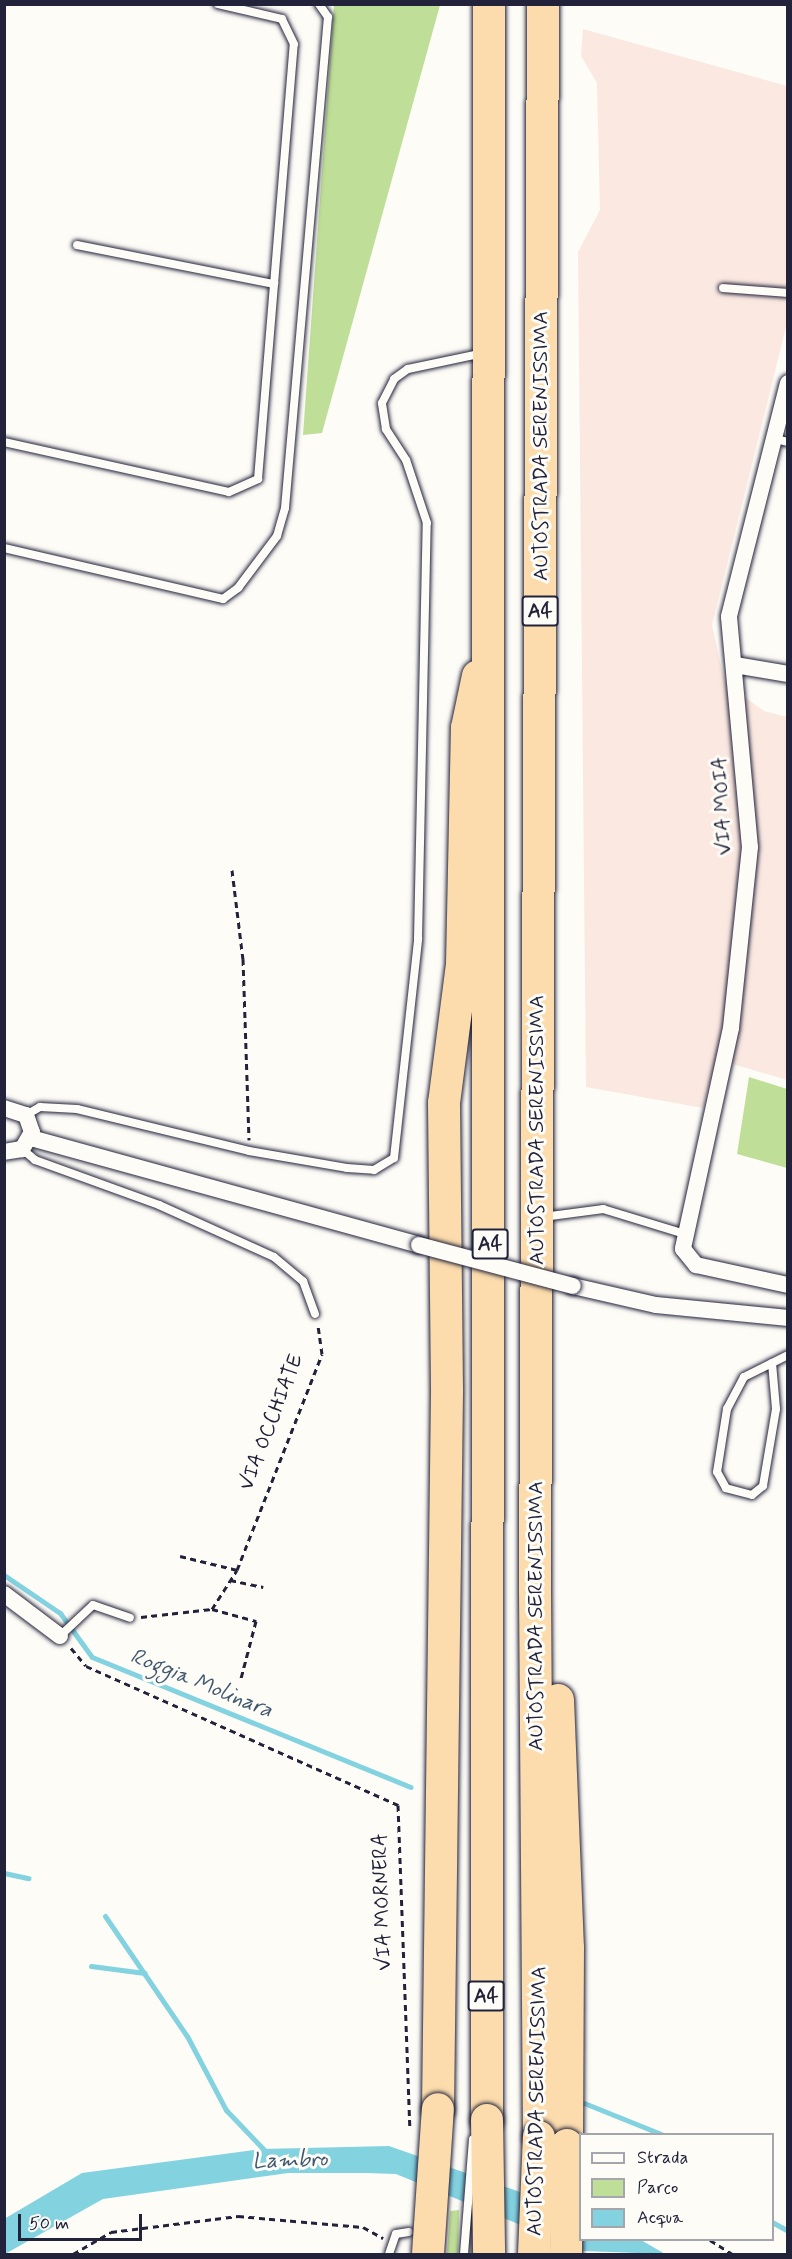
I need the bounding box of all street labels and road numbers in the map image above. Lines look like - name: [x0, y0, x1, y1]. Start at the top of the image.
- street label: AUTOSTRADA SERENISSIMA: [528, 312, 554, 580]
- road number: A4: [520, 594, 560, 628]
- street label: VIA MOIA: [707, 755, 737, 857]
- street label: AUTOSTRADA SERENISSIMA: [524, 996, 550, 1264]
- road number: A4: [470, 1227, 510, 1261]
- street label: VIA OCCHIATE: [233, 1350, 309, 1494]
- street label: AUTOSTRADA SERENISSIMA: [523, 1482, 549, 1750]
- street label: VIA MORNERA: [367, 1831, 397, 1973]
- street label: AUTOSTRADA SERENISSIMA: [522, 1967, 552, 2235]
- road number: A4: [466, 1979, 506, 2013]

